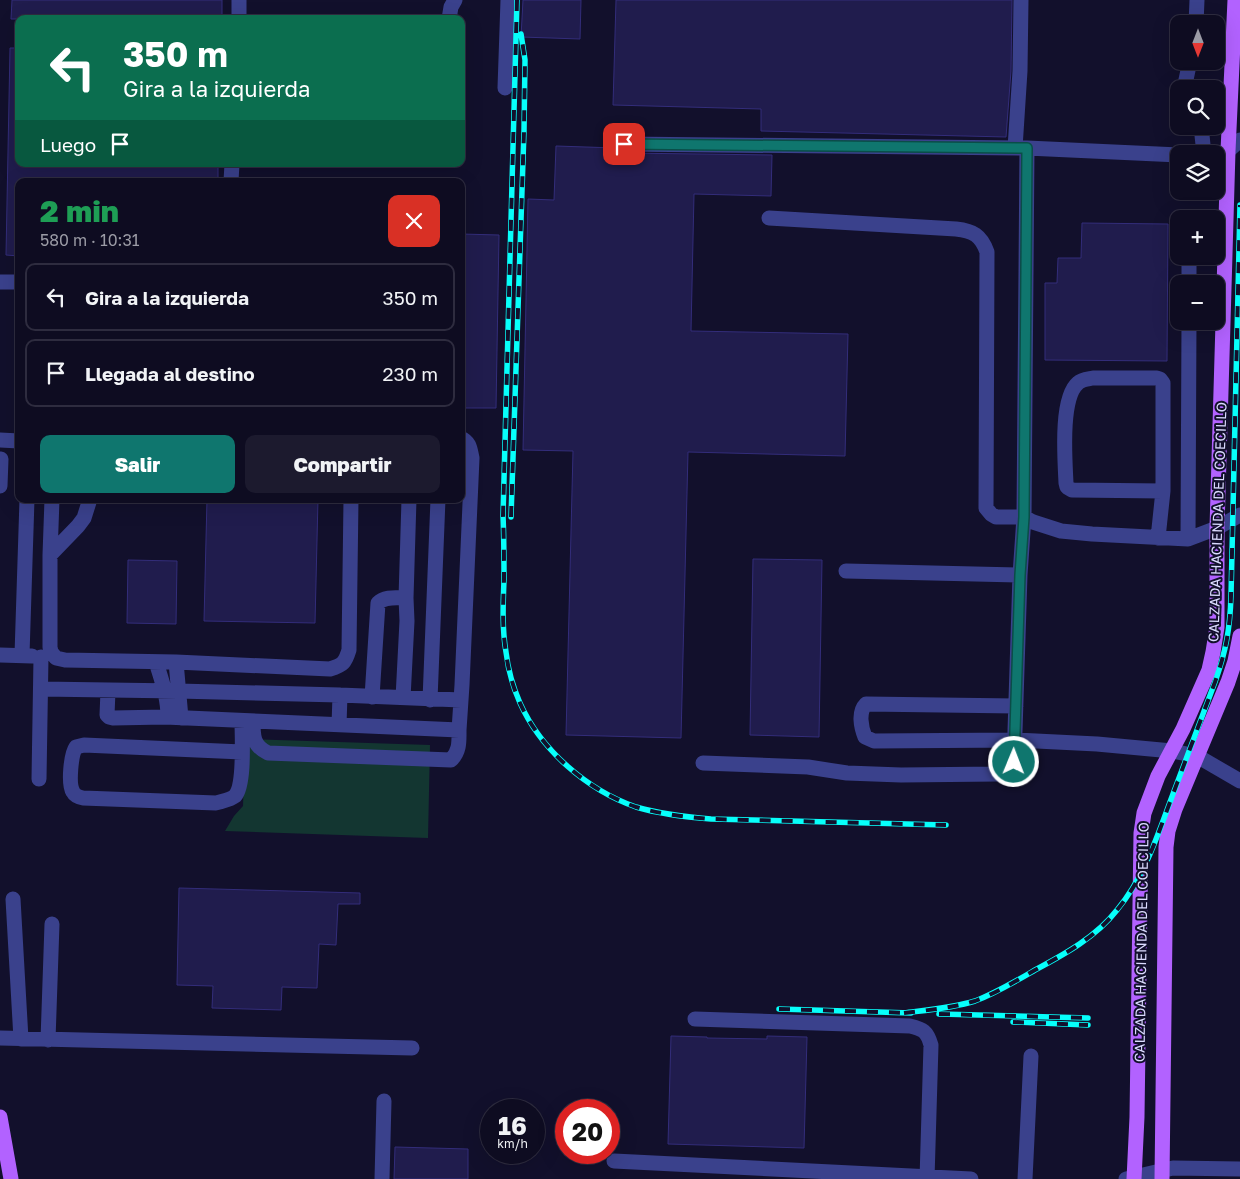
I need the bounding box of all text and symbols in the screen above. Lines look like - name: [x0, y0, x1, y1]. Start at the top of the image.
- north arrow: [1170, 15, 1225, 70]
- map controls: [1170, 15, 1225, 330]
- text: 350 m: [123, 33, 228, 75]
- icon: left: [40, 35, 105, 100]
- text: Gira a la izquierda: [123, 75, 311, 102]
- button: search: [1170, 80, 1225, 135]
- pin: [603, 123, 645, 165]
- icon: arrive: [106, 130, 134, 158]
- icon: arrive: [610, 130, 638, 158]
- text: Luego: [40, 133, 96, 156]
- button: layers: [1170, 145, 1225, 200]
- text: 2 min: [40, 193, 119, 229]
- button: close: [388, 195, 440, 247]
- button: +: [1170, 210, 1225, 265]
- text: 580 m · 10:31: [40, 230, 140, 250]
- button: −: [1170, 275, 1225, 330]
- icon: left: [42, 283, 70, 311]
- text: Gira a la izquierda: [85, 286, 249, 309]
- text: 350 m: [383, 286, 438, 309]
- icon: arrive: [42, 359, 70, 387]
- text: Llegada al destino: [85, 362, 255, 385]
- text: 230 m: [383, 362, 438, 385]
- street label: CALZADA HACIENDA DEL COECILLO: [1204, 402, 1230, 642]
- button: Salir: [40, 435, 235, 493]
- button: Compartir: [245, 435, 440, 493]
- position arrow: [987, 735, 1039, 787]
- street label: CALZADA HACIENDA DEL COECILLO: [1130, 822, 1152, 1062]
- speed limit sign: 20: [555, 1099, 620, 1164]
- text: 16: [498, 1110, 527, 1141]
- text: km/h: [497, 1136, 528, 1151]

